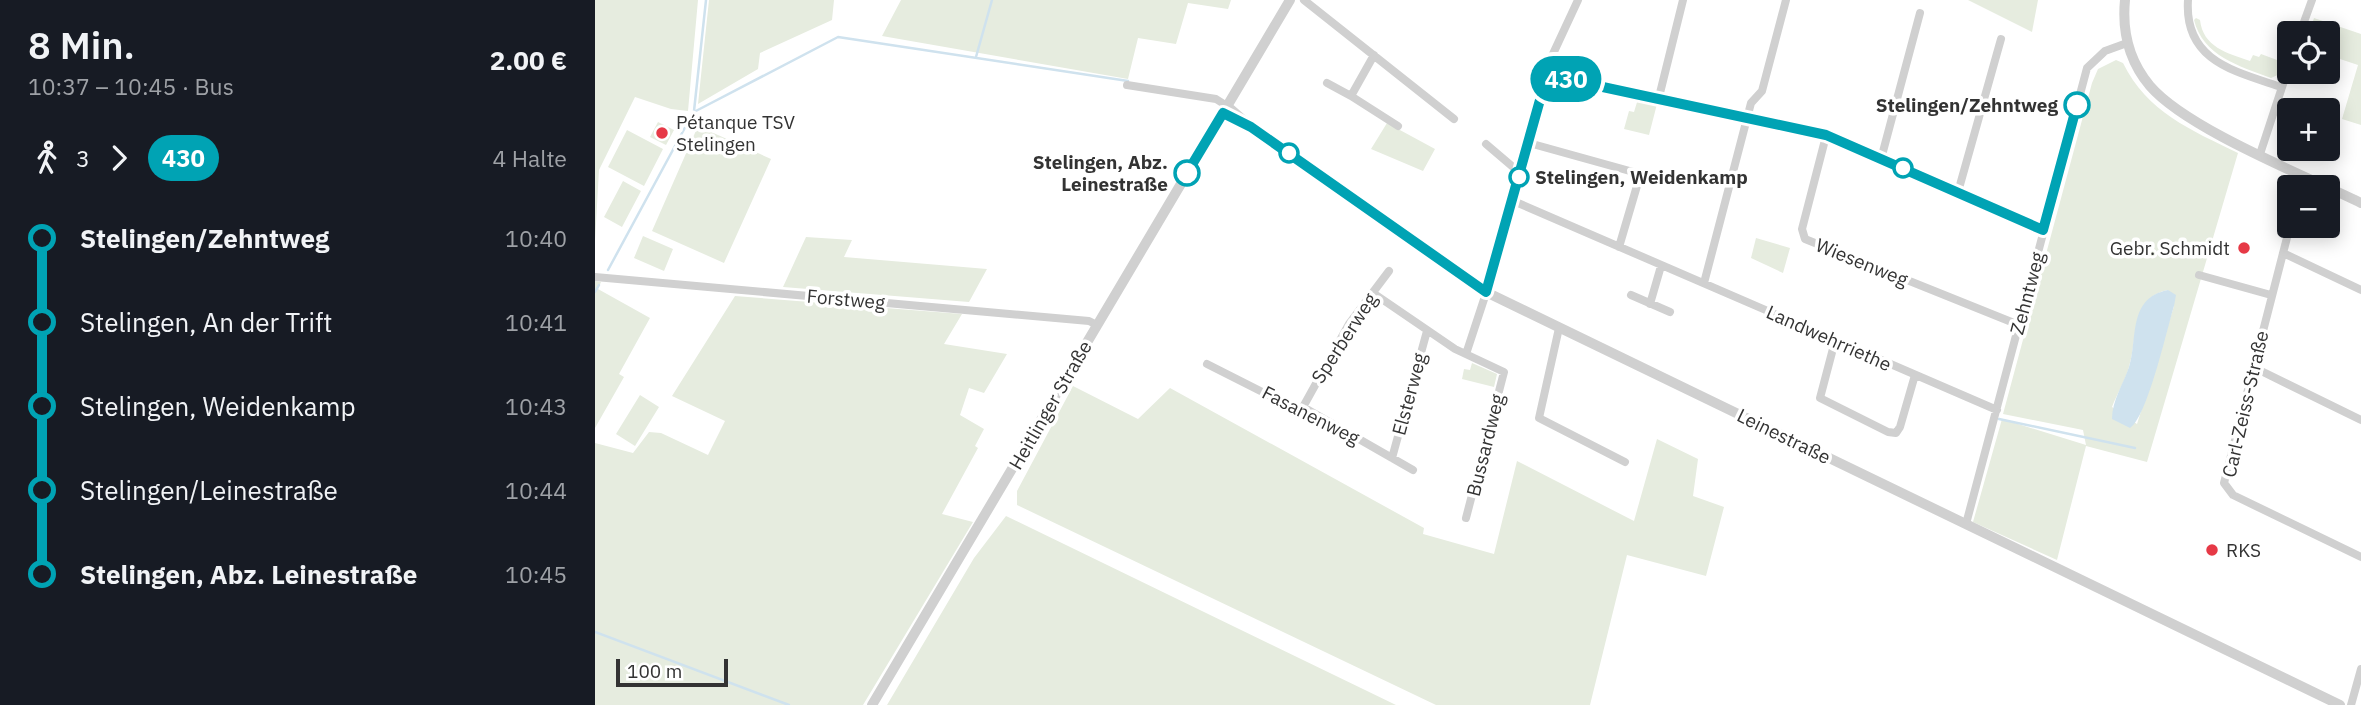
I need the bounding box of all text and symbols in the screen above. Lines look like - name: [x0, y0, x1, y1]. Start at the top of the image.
- text: 8 Min.: [28, 20, 135, 69]
- map controls: [2277, 21, 2340, 238]
- button: locate: [2277, 21, 2340, 84]
- text: 2.00 €: [490, 43, 567, 77]
- line badge: 430: [1526, 56, 1606, 102]
- text: 430: [1544, 63, 1588, 95]
- text: 10:37 – 10:45 · Bus: [28, 71, 234, 101]
- marker: Stelingen/Zehntweg: [2064, 92, 2090, 118]
- place label: Stelingen/Zehntweg: [1876, 93, 2058, 117]
- button: +: [2277, 98, 2340, 161]
- place label: Pétanque TSV Stelingen: [676, 110, 796, 156]
- marker: Pétanque TSV Stelingen: [654, 125, 670, 141]
- icon: walk: [28, 139, 66, 177]
- icon: forward: [100, 139, 138, 177]
- text: 430: [162, 142, 205, 174]
- text: 3: [76, 143, 90, 173]
- text: 4 Halte: [492, 143, 567, 173]
- unlabelled marker: [1279, 143, 1299, 163]
- place label: Stelingen, Abz. Leinestraße: [1033, 150, 1168, 196]
- unlabelled marker: [1893, 158, 1913, 178]
- marker: Stelingen, Abz. Leinestraße: [1174, 160, 1200, 186]
- place label: Stelingen, Weidenkamp: [1535, 165, 1748, 189]
- marker: Stelingen, Weidenkamp: [1509, 167, 1529, 187]
- button: −: [2277, 175, 2340, 238]
- text: Stelingen/Zehntweg: [80, 221, 329, 255]
- text: 10:40: [505, 223, 567, 253]
- street label: Wiesenweg: [1812, 233, 1912, 291]
- place label: Gebr. Schmidt: [2110, 236, 2230, 260]
- marker: Gebr. Schmidt: [2236, 240, 2252, 256]
- street label: Zehntweg: [2004, 249, 2050, 337]
- street label: Forstweg: [806, 284, 886, 314]
- street label: Sperberweg: [1306, 288, 1382, 388]
- street label: Landwehrriethe: [1763, 300, 1895, 376]
- text: Stelingen, An der Trift: [80, 305, 332, 339]
- text: 10:41: [505, 307, 567, 337]
- street label: Carl-Zeiss-Straße: [2216, 328, 2274, 480]
- street label: Heitlinger Straße: [1003, 336, 1097, 474]
- street label: Elsterweg: [1386, 350, 1432, 438]
- street label: Fasanenweg: [1258, 380, 1364, 450]
- text: Stelingen, Weidenkamp: [80, 389, 355, 423]
- text: 10:43: [505, 391, 567, 421]
- street label: Bussardweg: [1461, 391, 1509, 499]
- street label: Leinestraße: [1733, 403, 1835, 469]
- text: Stelingen/Leinestraße: [80, 473, 338, 507]
- text: 10:44: [505, 475, 567, 505]
- place label: RKS: [2226, 538, 2261, 562]
- marker: RKS: [2204, 542, 2220, 558]
- text: Stelingen, Abz. Leinestraße: [80, 557, 417, 591]
- text: 10:45: [505, 559, 567, 589]
- scale bar: [616, 656, 728, 688]
- text: 100 m: [627, 659, 682, 683]

